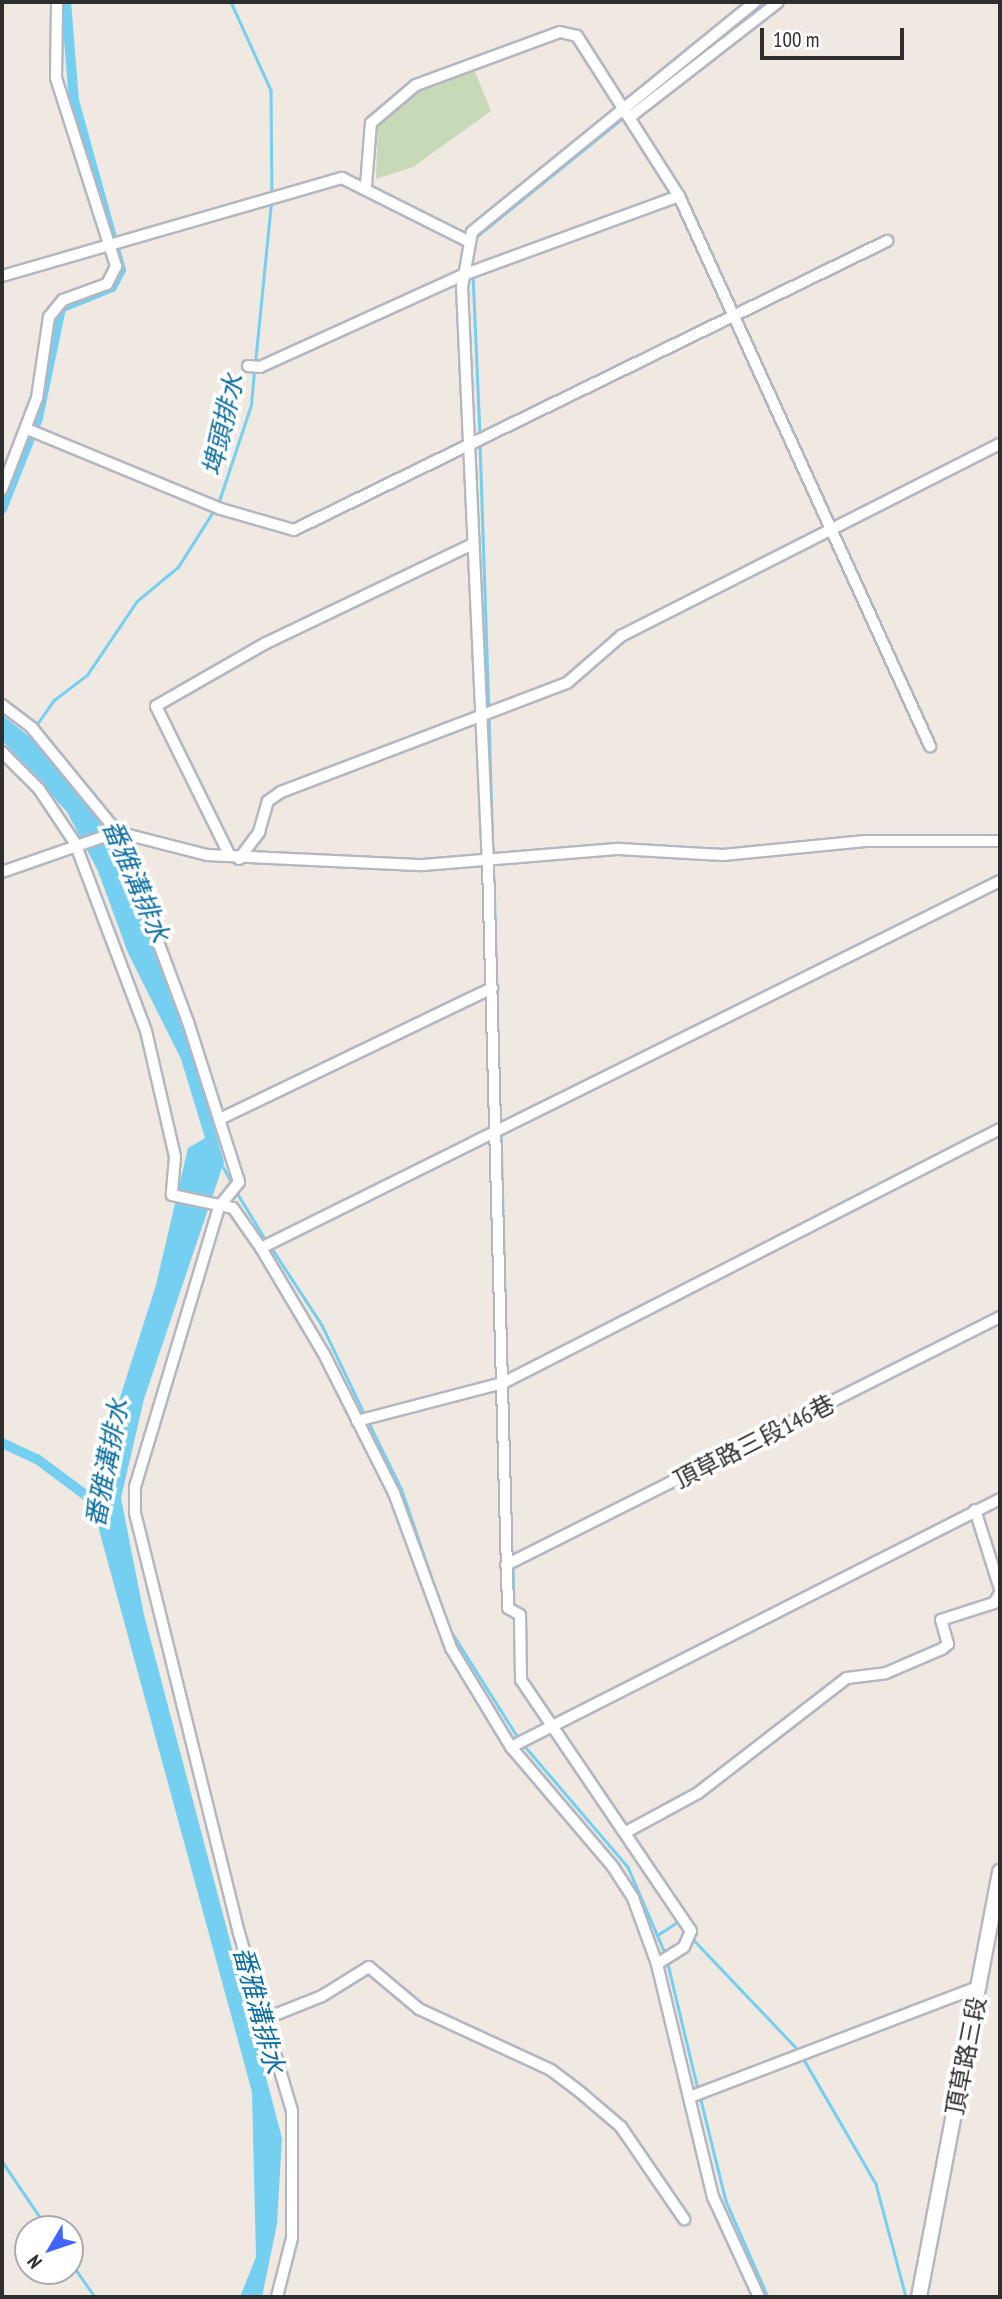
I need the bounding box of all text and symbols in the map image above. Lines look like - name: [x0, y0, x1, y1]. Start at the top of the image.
- scale bar: [764, 14, 908, 58]
- text: 100 m: [773, 26, 819, 53]
- water label: 埤頭排水: [196, 371, 250, 479]
- water label: 番雅溝排水: [96, 815, 176, 947]
- street label: 頂草路三段146巷: [669, 1389, 839, 1495]
- water label: 番雅溝排水: [79, 1396, 135, 1530]
- water label: 番雅溝排水: [227, 1943, 291, 2077]
- street label: 頂草路三段: [940, 1994, 992, 2118]
- north arrow: [14, 2215, 84, 2285]
- text: N: [22, 2250, 47, 2274]

